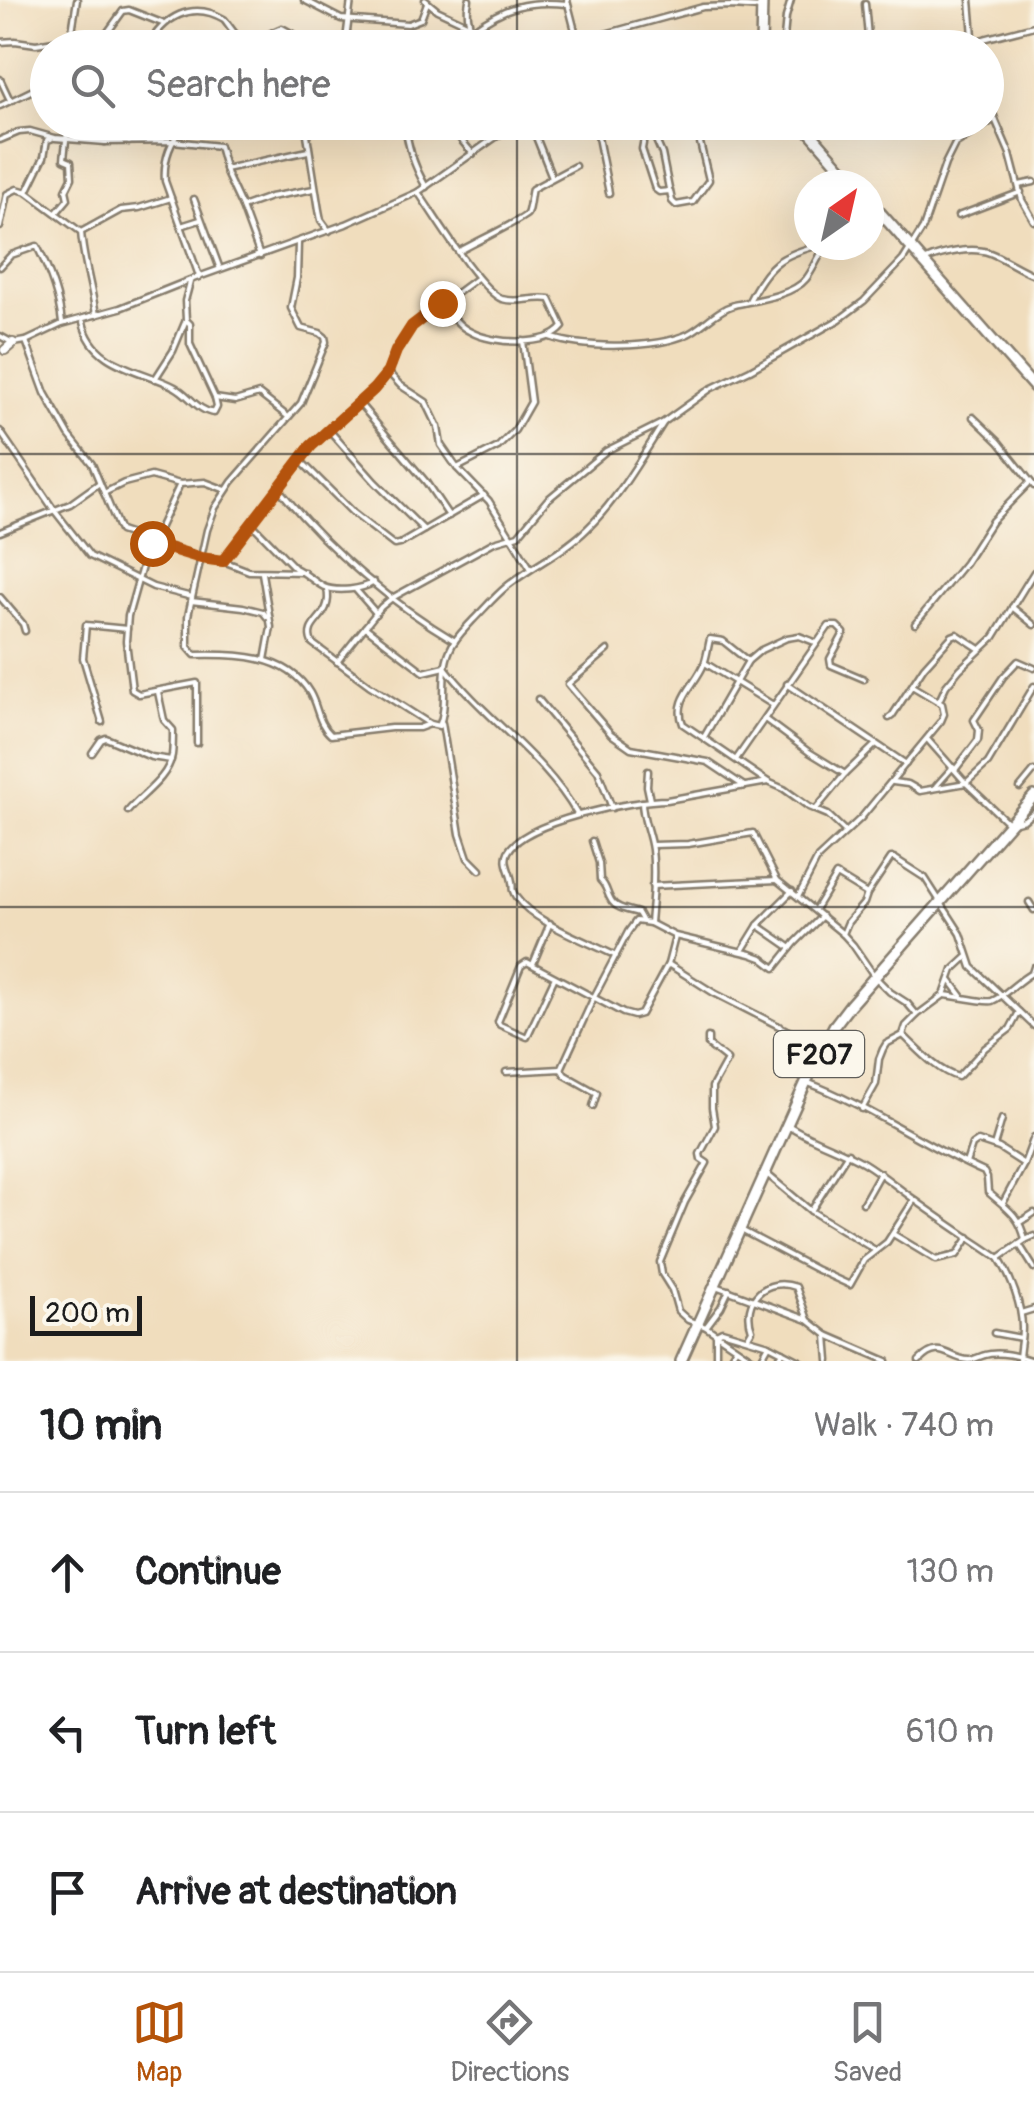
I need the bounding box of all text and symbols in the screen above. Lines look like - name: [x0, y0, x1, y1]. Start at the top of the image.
- search box: [30, 30, 1004, 140]
- icon: search: [65, 58, 120, 113]
- text: Search here: [145, 61, 331, 109]
- north arrow: [794, 170, 884, 260]
- route end: [420, 281, 466, 327]
- route start: [130, 521, 176, 567]
- road number: F207: [774, 1031, 864, 1077]
- scale bar: [30, 1291, 142, 1336]
- text: 200 m: [45, 1296, 130, 1331]
- text: 10 min: [40, 1400, 162, 1452]
- text: Walk · 740 m: [814, 1406, 994, 1446]
- icon: ahead: [40, 1545, 95, 1600]
- text: Continue: [135, 1548, 281, 1596]
- text: 130 m: [906, 1552, 994, 1592]
- icon: left: [40, 1705, 95, 1760]
- text: Turn left: [135, 1708, 276, 1756]
- text: 610 m: [906, 1712, 994, 1752]
- icon: arrive: [40, 1865, 95, 1920]
- text: Arrive at destination: [135, 1868, 457, 1916]
- tab: Map: [132, 1995, 187, 2090]
- tab: Directions: [450, 1995, 569, 2090]
- tab: Saved: [833, 1995, 902, 2090]

